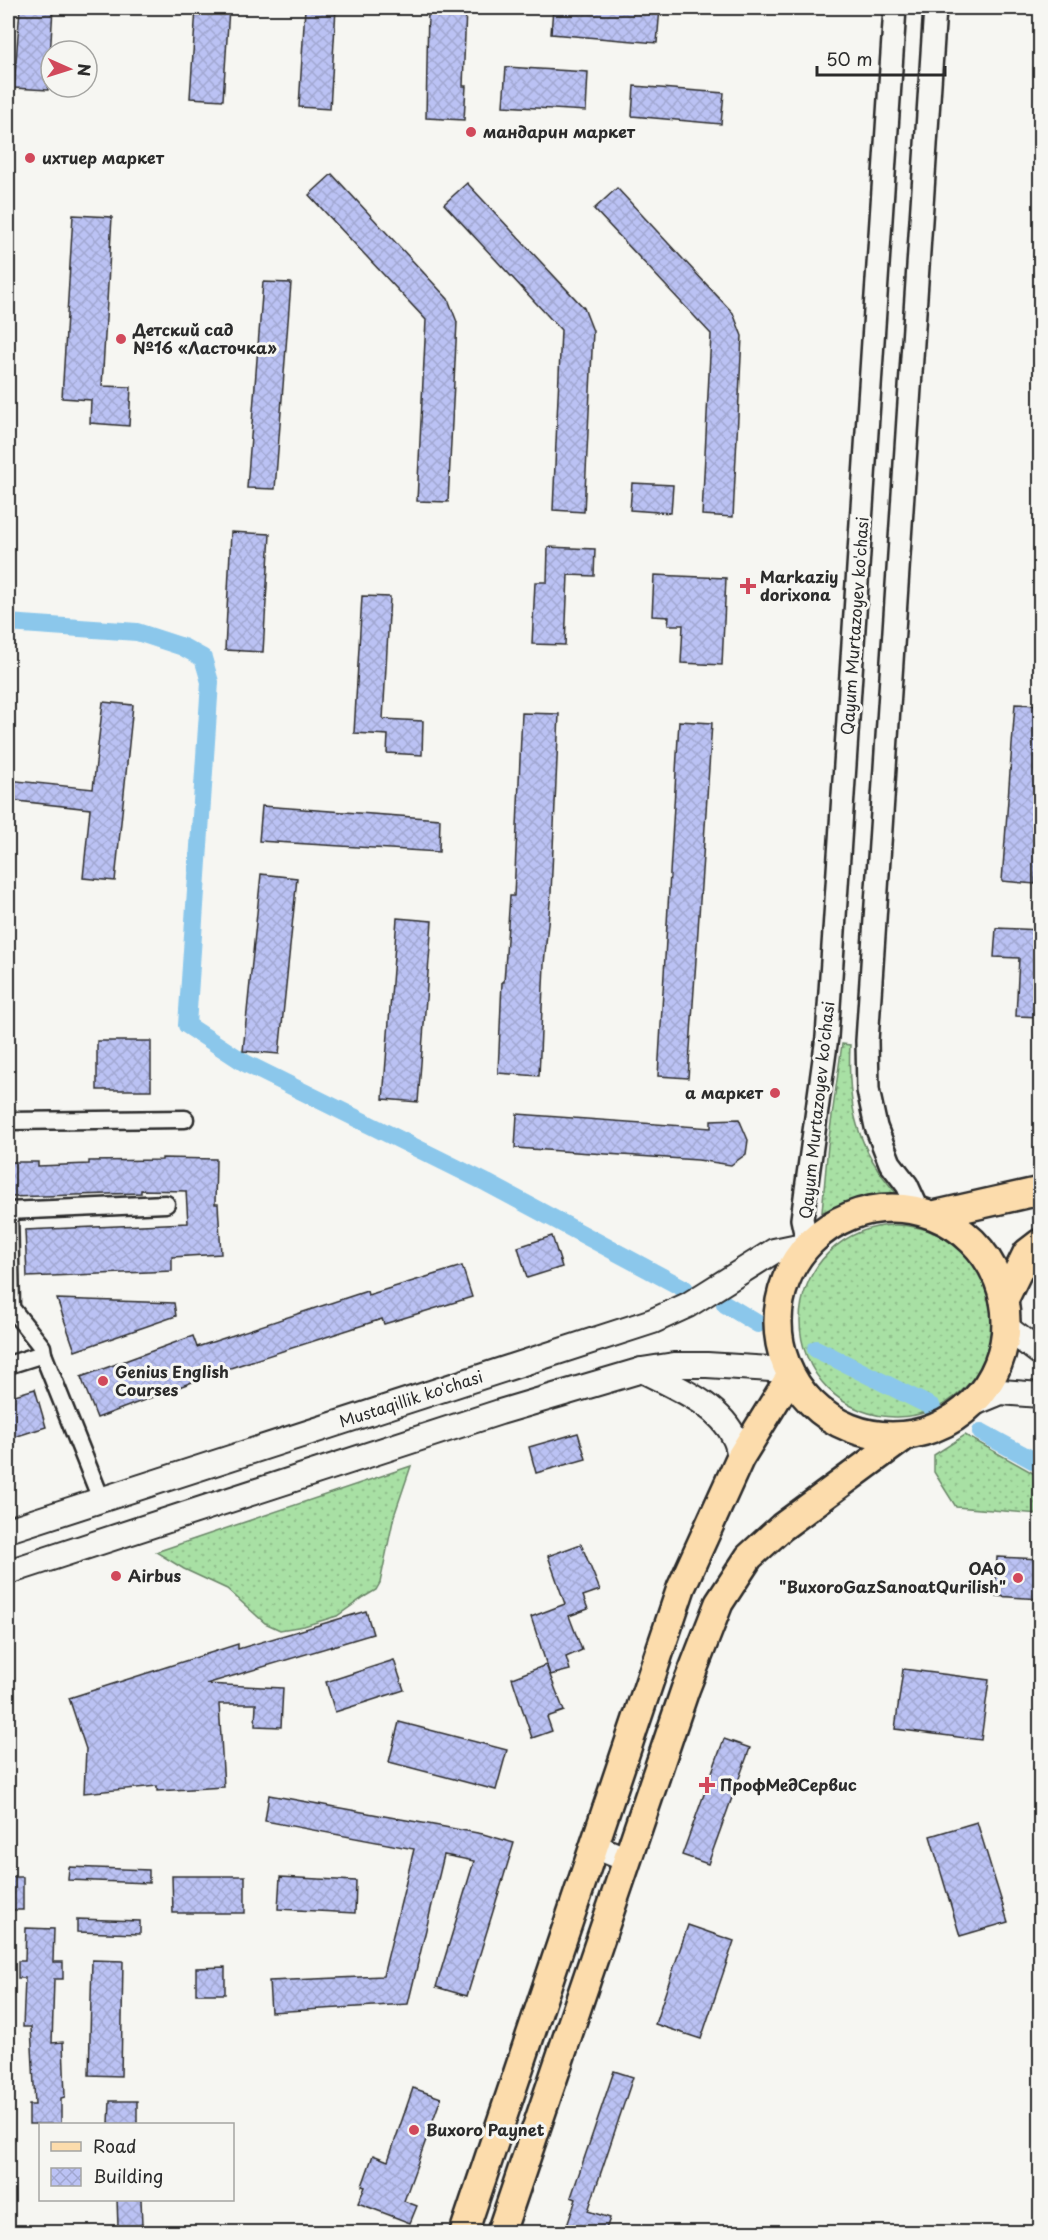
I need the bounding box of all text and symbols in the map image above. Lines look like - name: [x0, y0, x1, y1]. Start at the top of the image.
- north arrow: [39, 39, 99, 99]
- scale bar: [817, 39, 944, 77]
- text: 50 m: [826, 45, 873, 72]
- text: N: [73, 63, 97, 77]
- place label: мандарин маркет: [483, 119, 636, 143]
- marker: мандарин маркет: [464, 125, 478, 139]
- place label: ихтиер маркет: [42, 145, 165, 169]
- marker: ихтиер маркет: [23, 151, 37, 165]
- place label: Детский сад №16 «Ласточка»: [132, 317, 277, 359]
- marker: Детский сад №16 «Ласточка»: [114, 332, 128, 346]
- street label: Qayum Murtazoyev ko'chasi: [834, 516, 874, 736]
- place label: Markaziy dorixona: [760, 564, 838, 606]
- marker: Markaziy dorixona: [741, 579, 755, 593]
- street label: Qayum Murtazoyev ko'chasi: [793, 1000, 839, 1220]
- place label: а маркет: [685, 1080, 764, 1104]
- marker: а маркет: [768, 1086, 782, 1100]
- place label: Genius English Courses: [115, 1359, 229, 1401]
- street label: Mustaqillik ko'chasi: [336, 1363, 486, 1433]
- marker: Genius English Courses: [96, 1374, 110, 1388]
- place label: ОАО "BuxoroGazSanoatQurilish": [779, 1556, 1006, 1598]
- place label: Airbus: [128, 1563, 182, 1587]
- marker: Airbus: [109, 1569, 123, 1583]
- marker: ОАО "BuxoroGazSanoatQurilish": [1011, 1571, 1025, 1585]
- place label: ПрофМедСервис: [720, 1772, 857, 1796]
- marker: ПрофМедСервис: [698, 1776, 716, 1794]
- place label: Buxoro Paynet: [426, 2117, 545, 2141]
- legend: [39, 2123, 234, 2201]
- marker: Buxoro Paynet: [407, 2123, 421, 2137]
- text: Road: [93, 2132, 137, 2159]
- text: Building: [93, 2162, 163, 2189]

